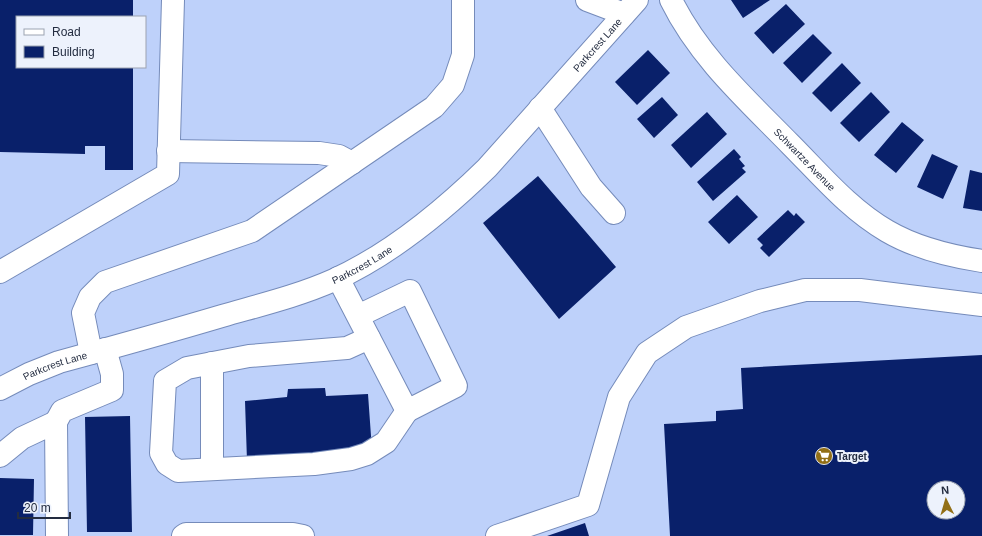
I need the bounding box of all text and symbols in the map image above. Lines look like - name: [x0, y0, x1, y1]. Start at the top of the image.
- legend: [16, 16, 146, 68]
- street label: Parkcrest Lane: [571, 16, 624, 73]
- text: Road: [52, 25, 81, 39]
- text: Building: [52, 45, 95, 59]
- street label: Schwartze Avenue: [772, 126, 838, 193]
- street label: Parkcrest Lane: [330, 243, 394, 286]
- street label: Parkcrest Lane: [21, 349, 89, 382]
- supermarket icon: Target: [814, 446, 834, 466]
- place label: Target: [837, 451, 867, 462]
- north arrow: [926, 480, 966, 520]
- text: N: [941, 484, 950, 496]
- scale bar: [18, 494, 70, 520]
- text: 20 m: [24, 501, 51, 515]

